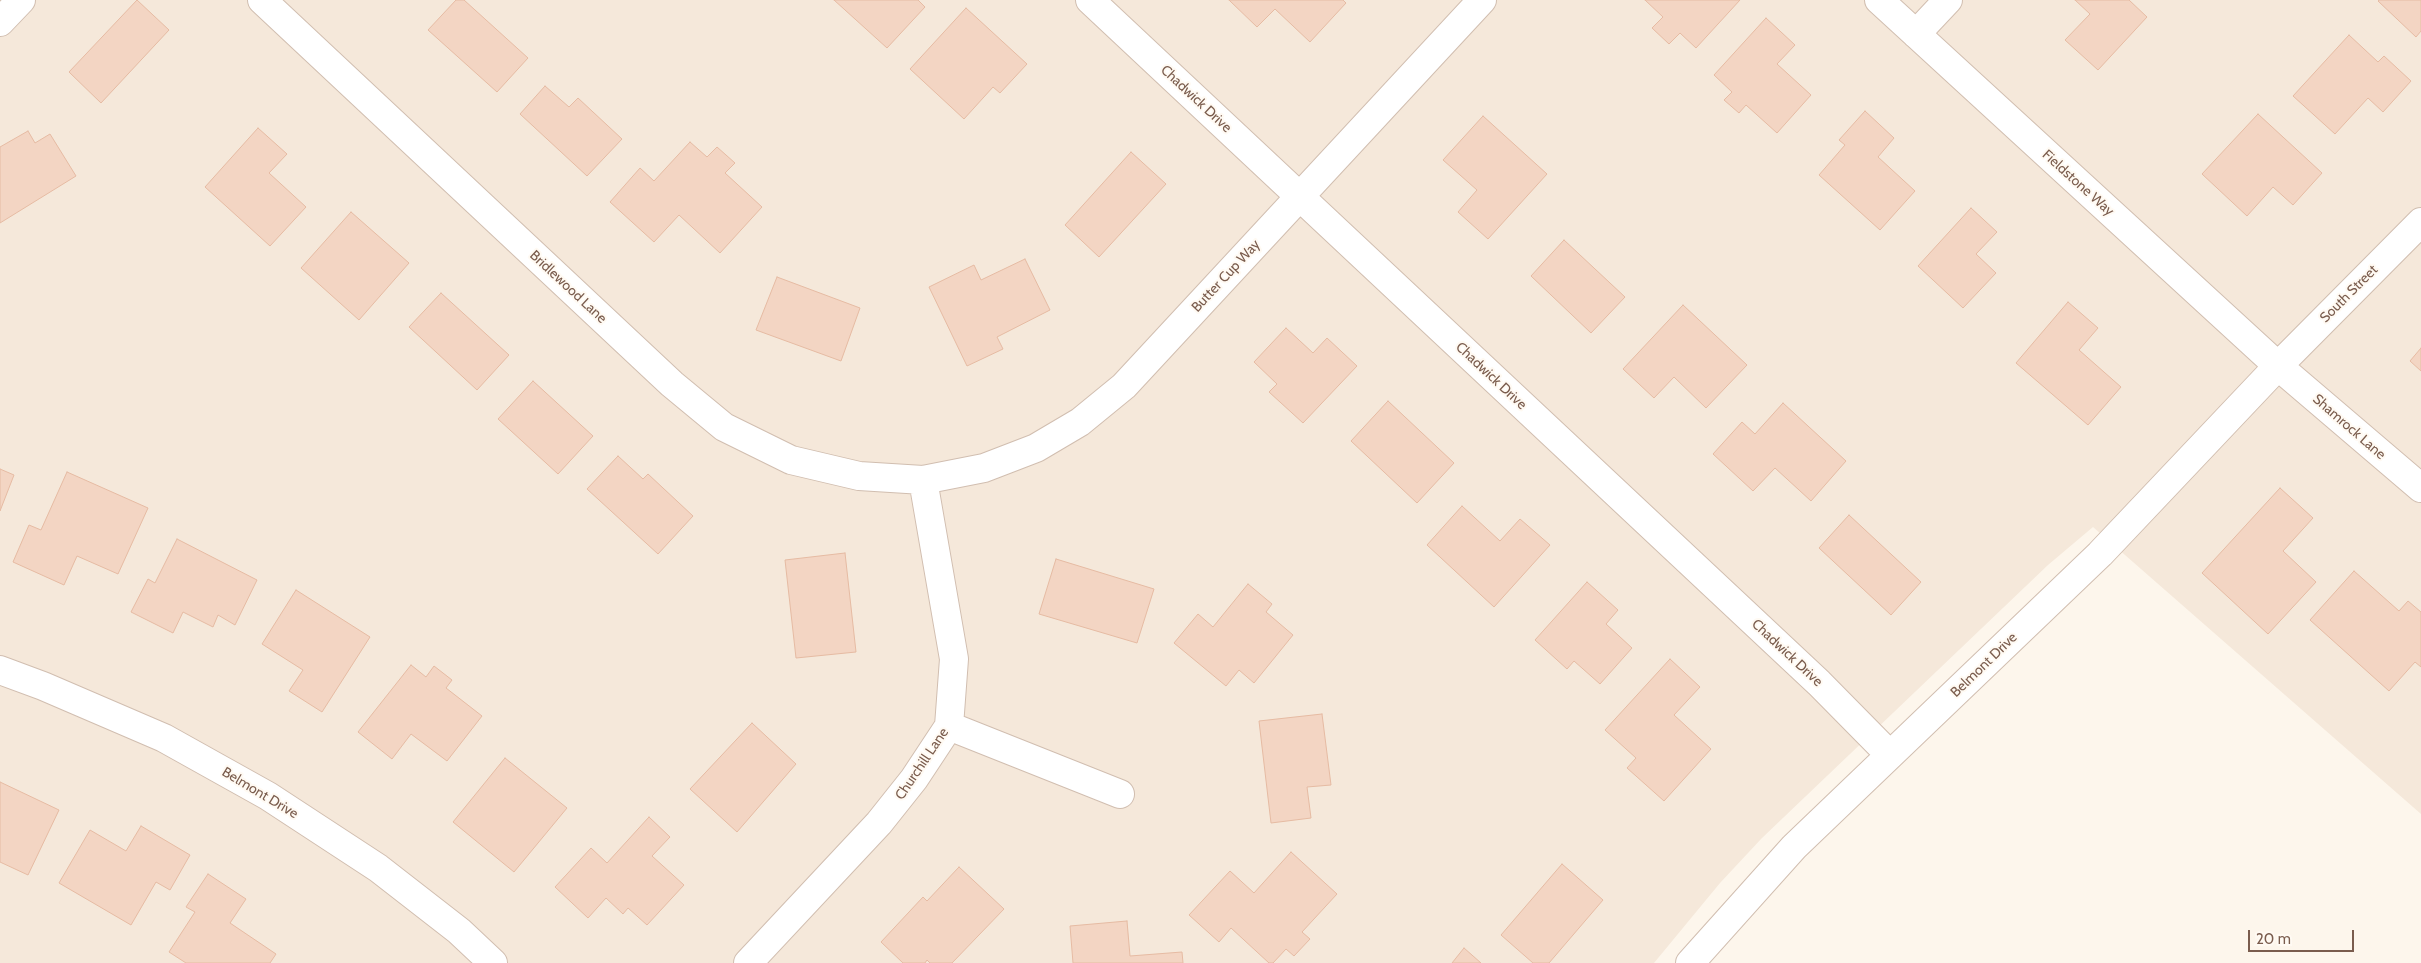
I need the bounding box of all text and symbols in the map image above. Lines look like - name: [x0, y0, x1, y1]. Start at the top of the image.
- street label: Chadwick Drive: [1157, 62, 1235, 136]
- street label: Fieldstone Way: [2039, 146, 2117, 220]
- street label: Butter Cup Way: [1188, 236, 1264, 316]
- street label: Bridlewood Lane: [526, 247, 610, 327]
- street label: South Street: [2317, 262, 2381, 326]
- street label: Chadwick Drive: [1452, 339, 1530, 413]
- street label: Shamrock Lane: [2309, 391, 2389, 463]
- street label: Chadwick Drive: [1748, 616, 1826, 690]
- street label: Belmont Drive: [1947, 629, 2021, 701]
- street label: Churchill Lane: [892, 725, 952, 803]
- street label: Belmont Drive: [219, 764, 301, 822]
- scale bar: [2251, 920, 2357, 952]
- text: 20 m: [2256, 930, 2291, 948]

